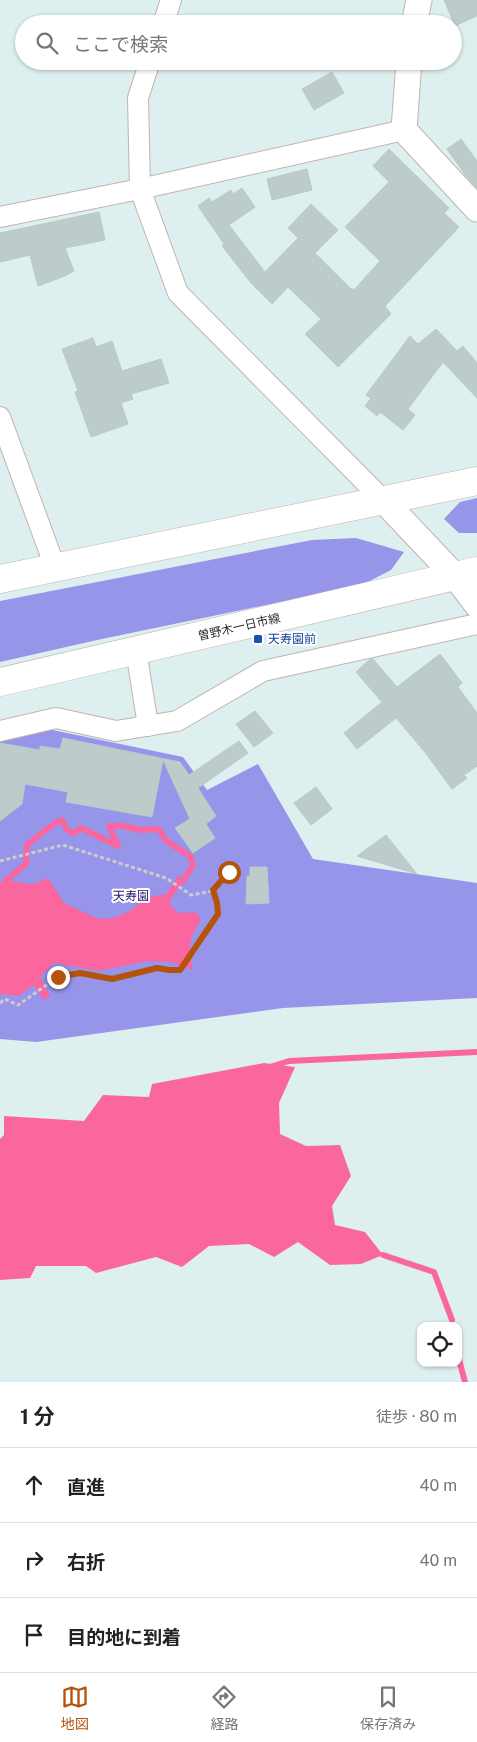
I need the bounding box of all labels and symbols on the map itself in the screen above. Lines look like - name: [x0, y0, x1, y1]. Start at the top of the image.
- street label: 曽野木一日市線: [196, 611, 282, 643]
- place label: 天寿園前: [268, 632, 316, 646]
- marker: 天寿園前: [252, 633, 264, 645]
- route start: [218, 861, 241, 884]
- park label: 天寿園: [113, 889, 149, 903]
- route end: [47, 966, 70, 989]

